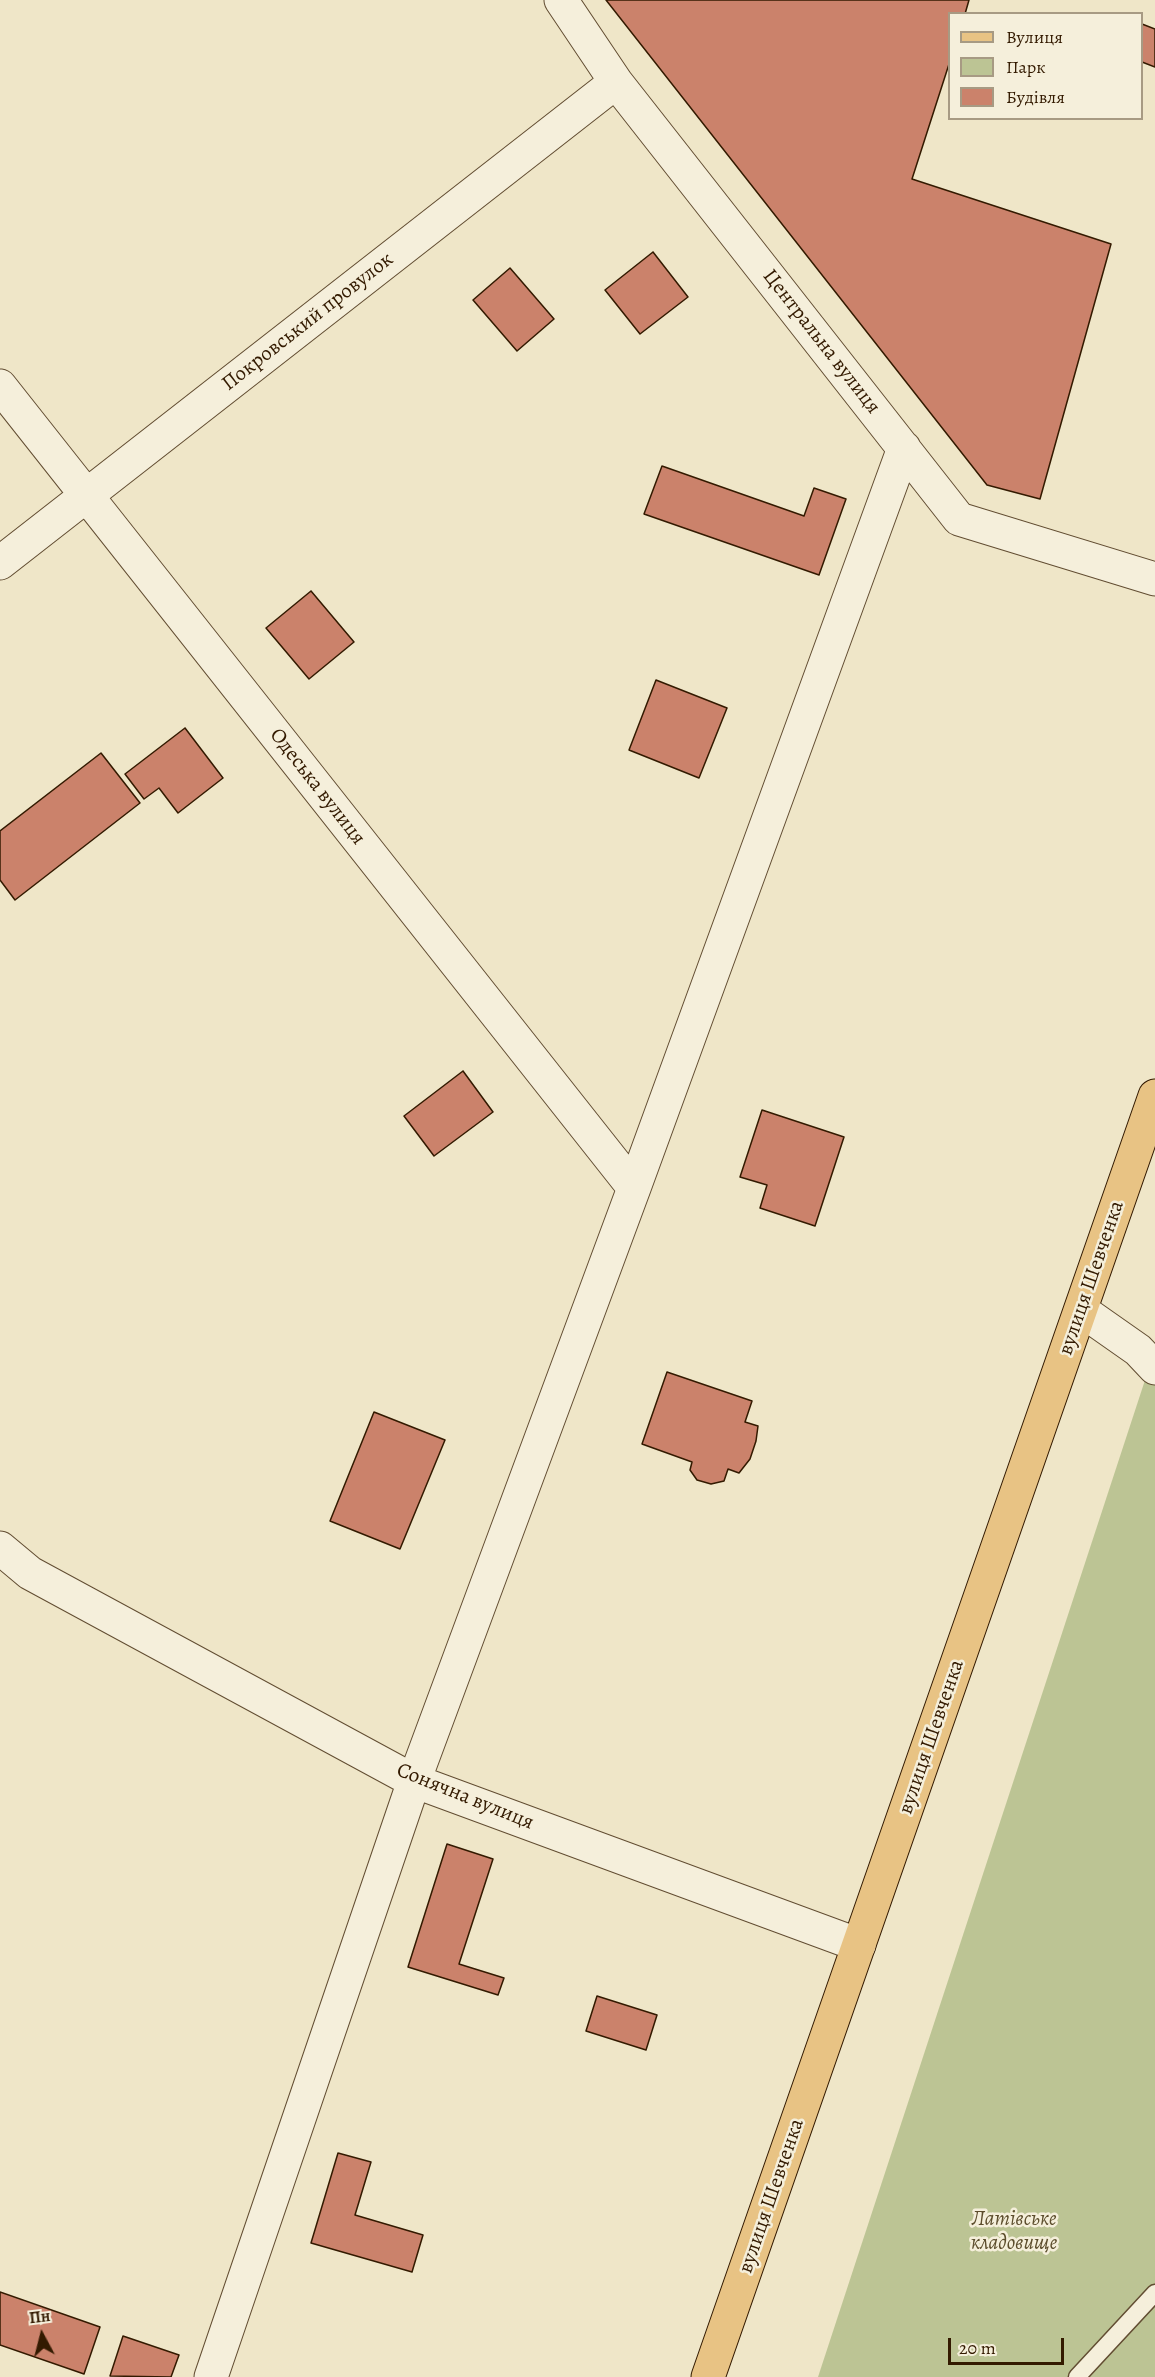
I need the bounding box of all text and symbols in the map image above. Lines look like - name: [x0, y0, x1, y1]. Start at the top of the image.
- legend: [948, 12, 1143, 120]
- text: Вулиця: [1006, 25, 1063, 49]
- text: Парк: [1006, 55, 1046, 79]
- text: Будівля: [1006, 85, 1065, 109]
- street label: Покровський провулок: [217, 247, 399, 397]
- street label: Центральна вулиця: [757, 265, 885, 419]
- street label: Одеська вулиця: [264, 724, 370, 850]
- street label: вулиця Шевченка: [1054, 1197, 1130, 1359]
- street label: вулиця Шевченка: [894, 1656, 970, 1818]
- street label: Сонячна вулиця: [393, 1758, 537, 1836]
- street label: вулиця Шевченка: [734, 2115, 810, 2277]
- park label: Латівське кладовище: [971, 2207, 1057, 2257]
- north arrow: [12, 2305, 72, 2365]
- text: Пн: [28, 2305, 52, 2329]
- scale bar: [951, 2326, 1066, 2364]
- text: 20 m: [959, 2336, 996, 2360]

